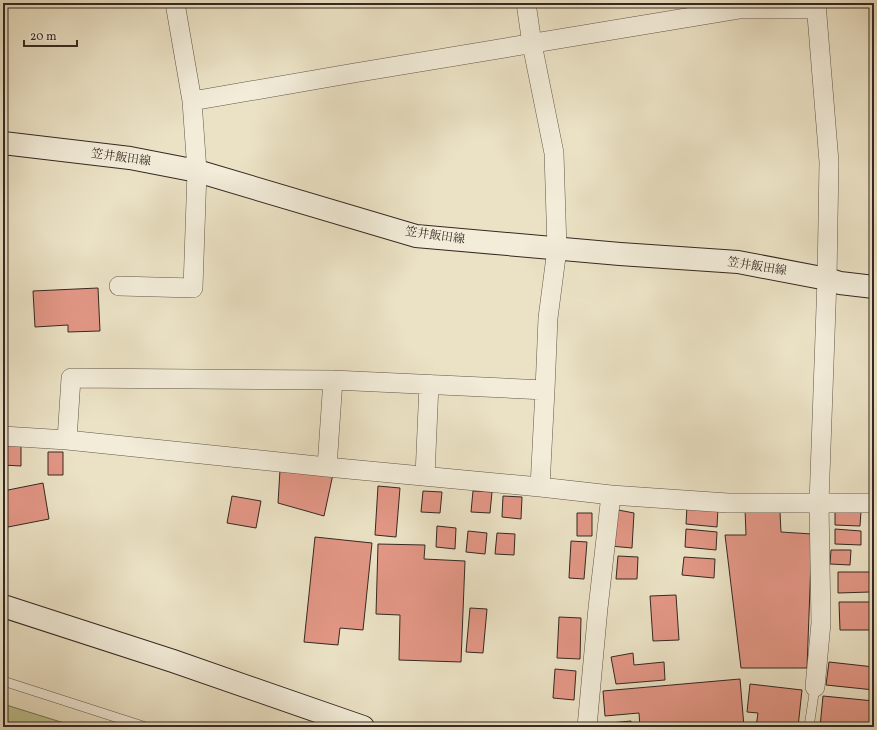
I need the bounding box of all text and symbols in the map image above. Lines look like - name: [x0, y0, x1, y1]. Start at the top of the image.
- scale bar: [24, 22, 77, 48]
- text: 20 m: [30, 29, 57, 45]
- street label: 笠井飯田線: [90, 146, 152, 170]
- street label: 笠井飯田線: [404, 224, 466, 248]
- street label: 笠井飯田線: [726, 254, 788, 280]

